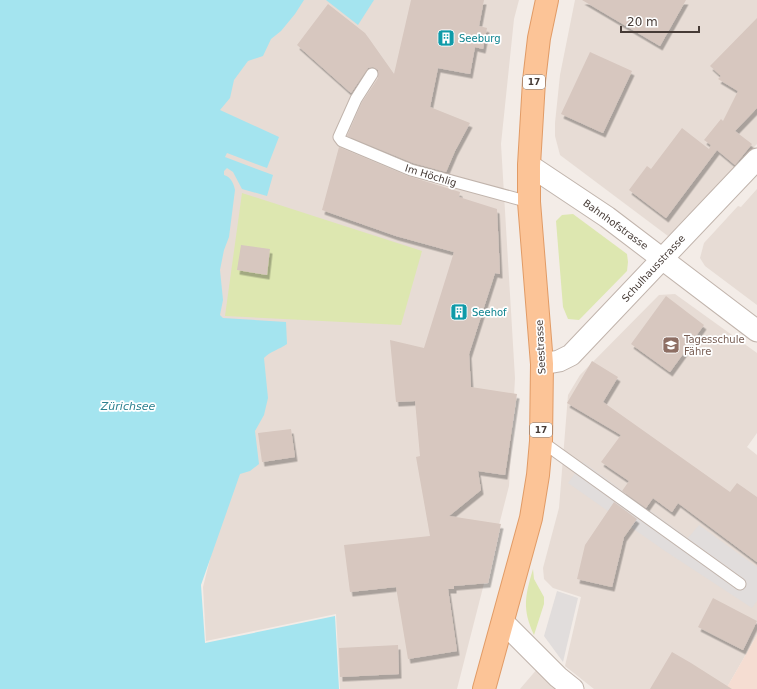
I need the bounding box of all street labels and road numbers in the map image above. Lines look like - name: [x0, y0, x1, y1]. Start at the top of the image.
- road number: 17: [523, 75, 545, 89]
- street label: Im Höchlig: [404, 162, 458, 189]
- street label: Bahnhofstrasse: [581, 197, 650, 252]
- street label: Schulhausstrasse: [620, 233, 687, 304]
- street label: Seestrasse: [534, 319, 547, 375]
- road number: 17: [530, 423, 552, 437]

